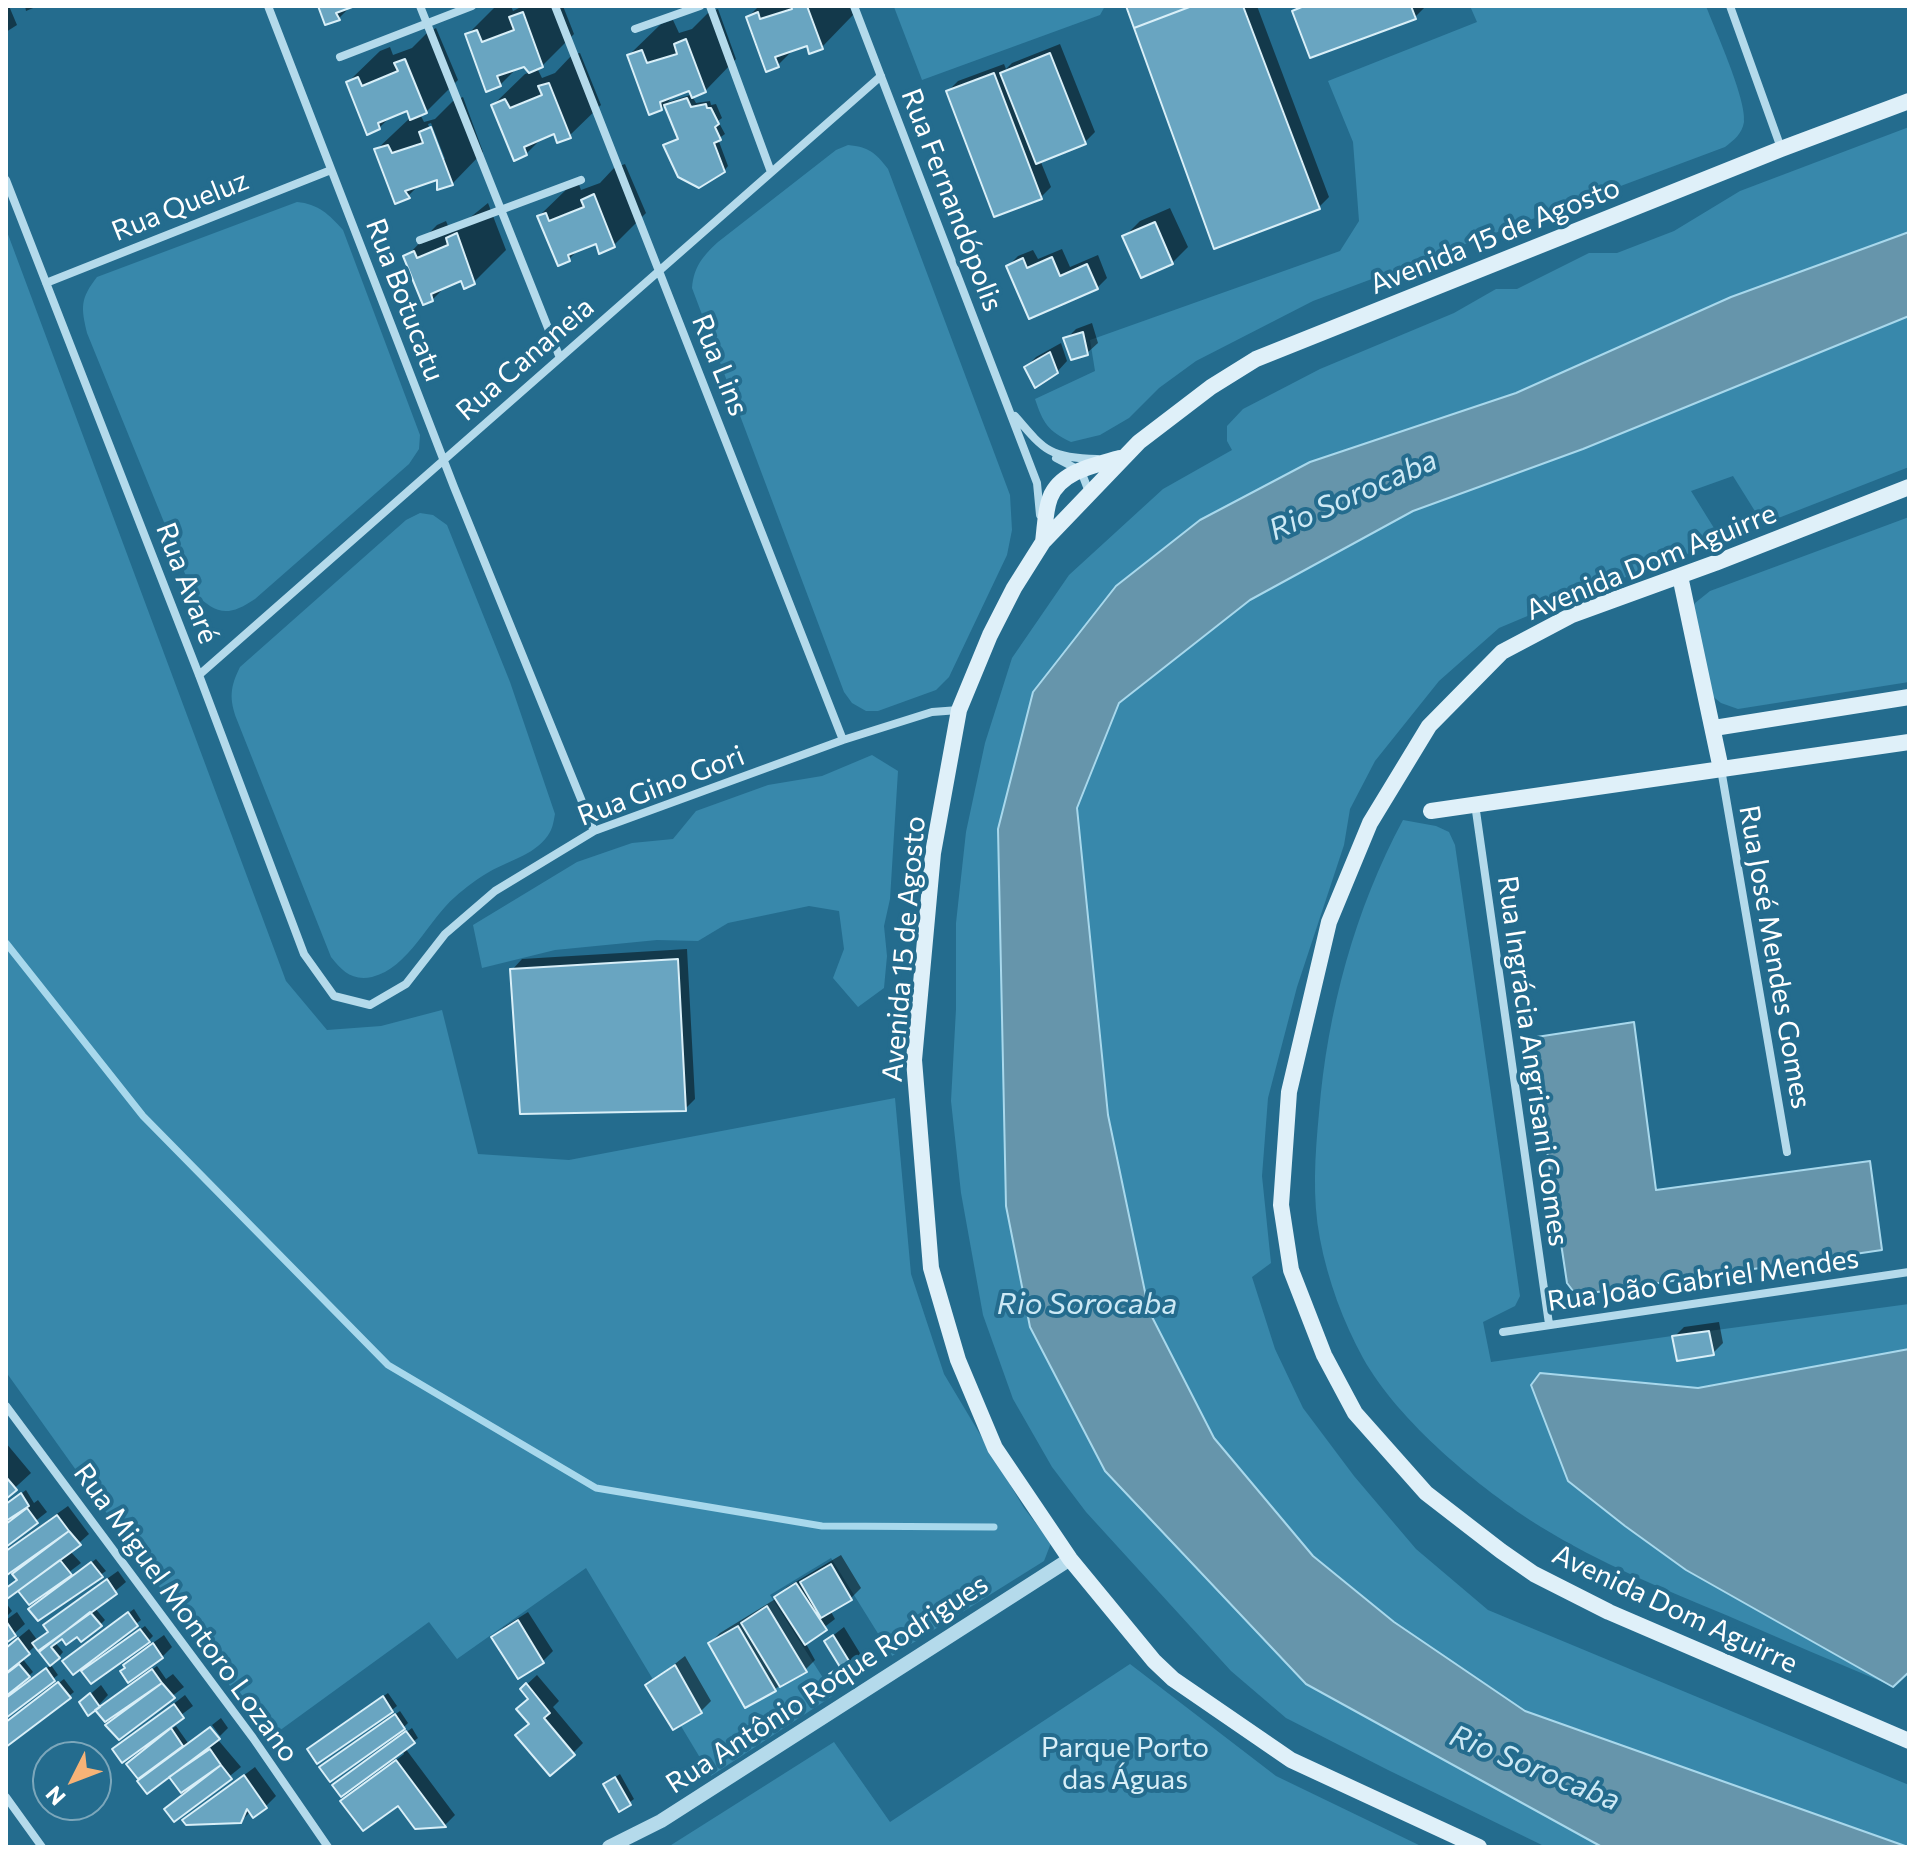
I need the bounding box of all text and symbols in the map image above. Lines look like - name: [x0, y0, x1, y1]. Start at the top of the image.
- street label: Rua Fernandópolis: [894, 84, 1010, 316]
- street label: Rua Queluz: [107, 163, 253, 249]
- street label: Avenida 15 de Agosto: [1365, 170, 1625, 302]
- street label: Rua Botucatu: [359, 214, 451, 386]
- street label: Rua Cananeia: [449, 290, 601, 428]
- street label: Rua Lins: [685, 309, 755, 421]
- water label: Rio Sorocaba: [1263, 442, 1443, 548]
- street label: Avenida Dom Aguirre: [1521, 496, 1781, 628]
- street label: Rua Avaré: [149, 518, 225, 648]
- street label: Rua Gino Gori: [573, 739, 749, 833]
- street label: Rua José Mendes Gomes: [1732, 803, 1818, 1111]
- street label: Avenida 15 de Agosto: [876, 815, 932, 1083]
- street label: Rua Ingrácia Angrisani Gomes: [1490, 874, 1576, 1248]
- street label: Rua João Gabriel Mendes: [1545, 1241, 1861, 1319]
- water label: Rio Sorocaba: [997, 1286, 1177, 1322]
- street label: Rua Miguel Montoro Lozano: [66, 1457, 306, 1769]
- street label: Avenida Dom Aguirre: [1547, 1537, 1803, 1681]
- street label: Rua Antônio Roque Rodrigues: [660, 1567, 994, 1801]
- water label: Rio Sorocaba: [1445, 1718, 1625, 1818]
- park label: Parque Porto das Águas: [1041, 1731, 1209, 1797]
- north arrow: [32, 1741, 112, 1821]
- text: N: [40, 1781, 71, 1811]

